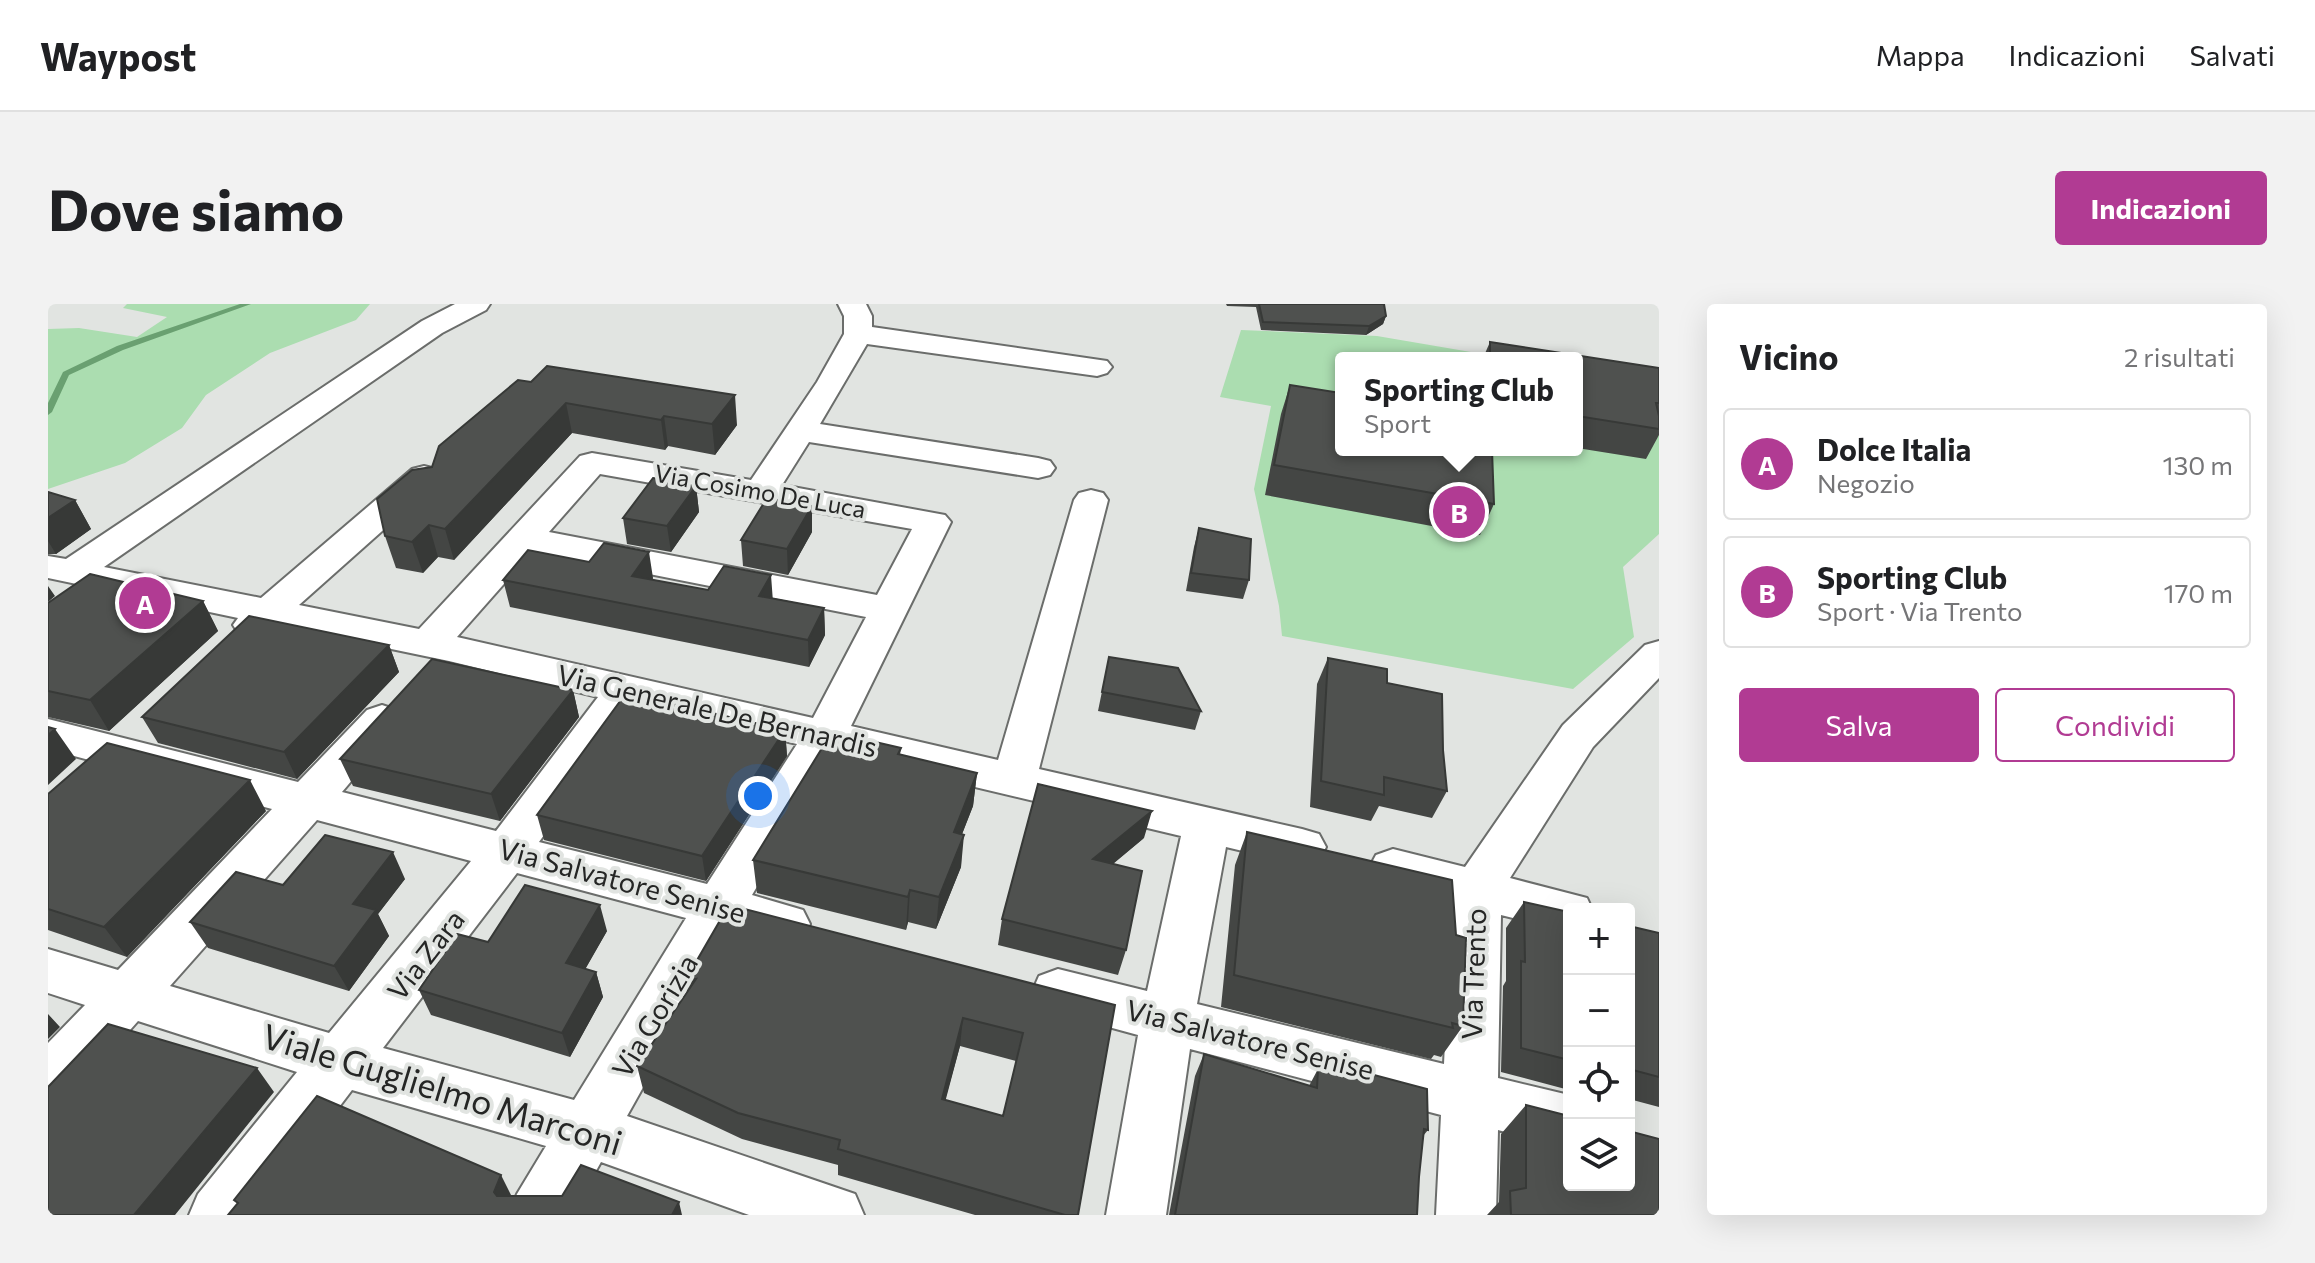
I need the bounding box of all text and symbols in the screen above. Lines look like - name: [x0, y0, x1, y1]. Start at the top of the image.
- text: Waypost: [40, 32, 196, 79]
- text: Mappa: [1876, 38, 1965, 72]
- text: Indicazioni: [2009, 38, 2145, 72]
- text: Salvati: [2189, 38, 2275, 72]
- button: Indicazioni: [2055, 171, 2267, 245]
- text: Dove siamo: [48, 174, 344, 243]
- text: Vicino: [1739, 335, 1839, 377]
- text: 2 risultati: [2124, 341, 2235, 372]
- popup: [1335, 352, 1583, 456]
- text: Sporting Club: [1364, 370, 1554, 407]
- text: Sport: [1364, 407, 1431, 438]
- text: Dolce Italia: [1817, 430, 1971, 467]
- text: A: [1758, 449, 1776, 480]
- text: 130 m: [2162, 449, 2233, 480]
- street label: Via Cosimo De Luca: [652, 458, 868, 523]
- text: Negozio: [1817, 467, 1915, 498]
- pin: B: [1433, 482, 1485, 542]
- text: Sporting Club: [1817, 558, 2007, 595]
- pin: A: [119, 573, 171, 633]
- text: B: [1758, 577, 1776, 608]
- text: 170 m: [2164, 577, 2233, 608]
- text: Sport · Via Trento: [1817, 595, 2022, 626]
- street label: Via Generale De Bernardis: [554, 657, 881, 763]
- button: Salva: [1739, 688, 1979, 762]
- button: Condividi: [1995, 688, 2235, 762]
- your location: [738, 776, 778, 816]
- street label: Via Salvatore Senise: [495, 831, 749, 929]
- street label: Via Zara: [379, 902, 471, 1006]
- map controls: [1563, 903, 1635, 1191]
- button: +: [1563, 903, 1635, 975]
- street label: Via Trento: [1454, 908, 1492, 1040]
- street label: Via Gorizia: [604, 948, 704, 1083]
- button: −: [1563, 975, 1635, 1047]
- street label: Via Salvatore Senise: [1123, 992, 1378, 1086]
- street label: Viale Guglielmo Marconi: [258, 1013, 628, 1163]
- button: locate: [1563, 1047, 1635, 1119]
- button: layers: [1563, 1119, 1635, 1191]

